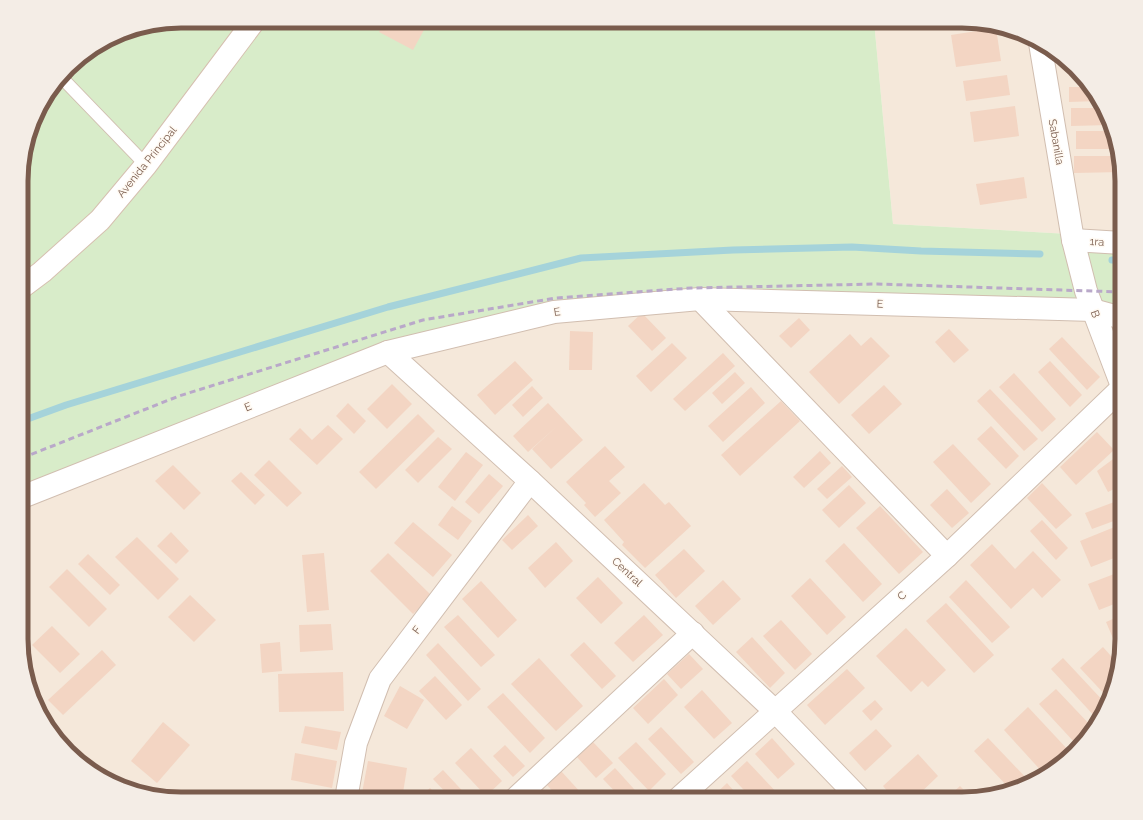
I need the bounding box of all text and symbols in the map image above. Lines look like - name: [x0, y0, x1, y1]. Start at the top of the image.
- street label: Sabanilla: [1046, 118, 1066, 166]
- street label: Avenida Principal: [114, 124, 180, 200]
- street label: 1ra: [1089, 235, 1105, 249]
- street label: E: [876, 297, 884, 311]
- street label: E: [553, 305, 562, 319]
- street label: B: [1088, 308, 1102, 320]
- street label: E: [242, 400, 254, 414]
- street label: Central: [609, 555, 645, 589]
- street label: C: [895, 588, 909, 603]
- street label: F: [410, 623, 424, 637]

